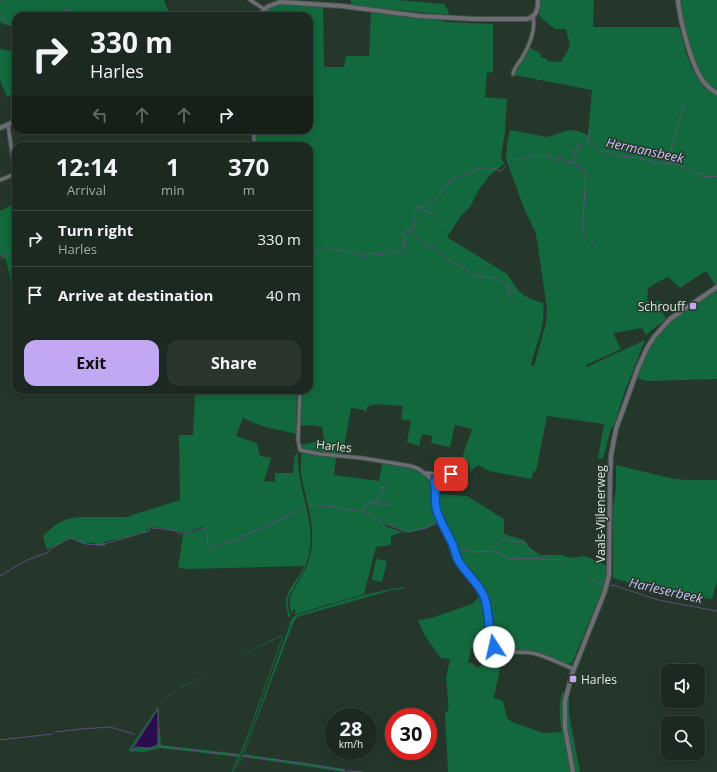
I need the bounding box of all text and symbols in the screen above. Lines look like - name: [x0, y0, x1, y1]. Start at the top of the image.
- text: 330 m: [90, 23, 173, 61]
- icon: right: [24, 28, 76, 80]
- text: Harles: [90, 59, 144, 83]
- icon: left: [89, 104, 111, 126]
- icon: ahead: [131, 104, 153, 126]
- icon: ahead: [173, 104, 195, 126]
- icon: right: [215, 104, 237, 126]
- water label: Hermansbeek: [604, 133, 686, 167]
- text: 12:14: [56, 150, 117, 183]
- text: 1: [166, 150, 180, 183]
- text: 370: [228, 150, 269, 183]
- text: Arrival: [67, 181, 106, 199]
- text: min: [161, 181, 184, 199]
- text: m: [243, 181, 255, 199]
- text: Turn right: [58, 220, 133, 240]
- icon: right: [24, 228, 46, 250]
- text: 330 m: [257, 229, 301, 249]
- text: Harles: [58, 240, 97, 258]
- icon: arrive: [24, 284, 46, 306]
- text: Arrive at destination: [58, 285, 213, 305]
- text: 40 m: [266, 285, 301, 305]
- place label: Schrouff: [638, 298, 686, 315]
- marker: Schrouff: [688, 301, 698, 311]
- button: Exit: [24, 340, 159, 386]
- button: Share: [167, 340, 301, 386]
- street label: Harles: [315, 436, 353, 456]
- pin: [434, 457, 468, 491]
- icon: arrive: [440, 463, 462, 485]
- street label: Vaals-Vijlenerweg: [592, 465, 609, 563]
- water label: Harleserbeek: [627, 573, 705, 607]
- position arrow: [473, 626, 515, 668]
- map controls: [661, 664, 705, 760]
- button: sound: [661, 664, 705, 708]
- place label: Harles: [581, 671, 617, 688]
- marker: Harles: [568, 674, 578, 684]
- speed limit sign: 30: [385, 708, 437, 760]
- text: 28: [340, 715, 362, 742]
- button: search: [661, 716, 705, 760]
- text: km/h: [339, 737, 363, 751]

